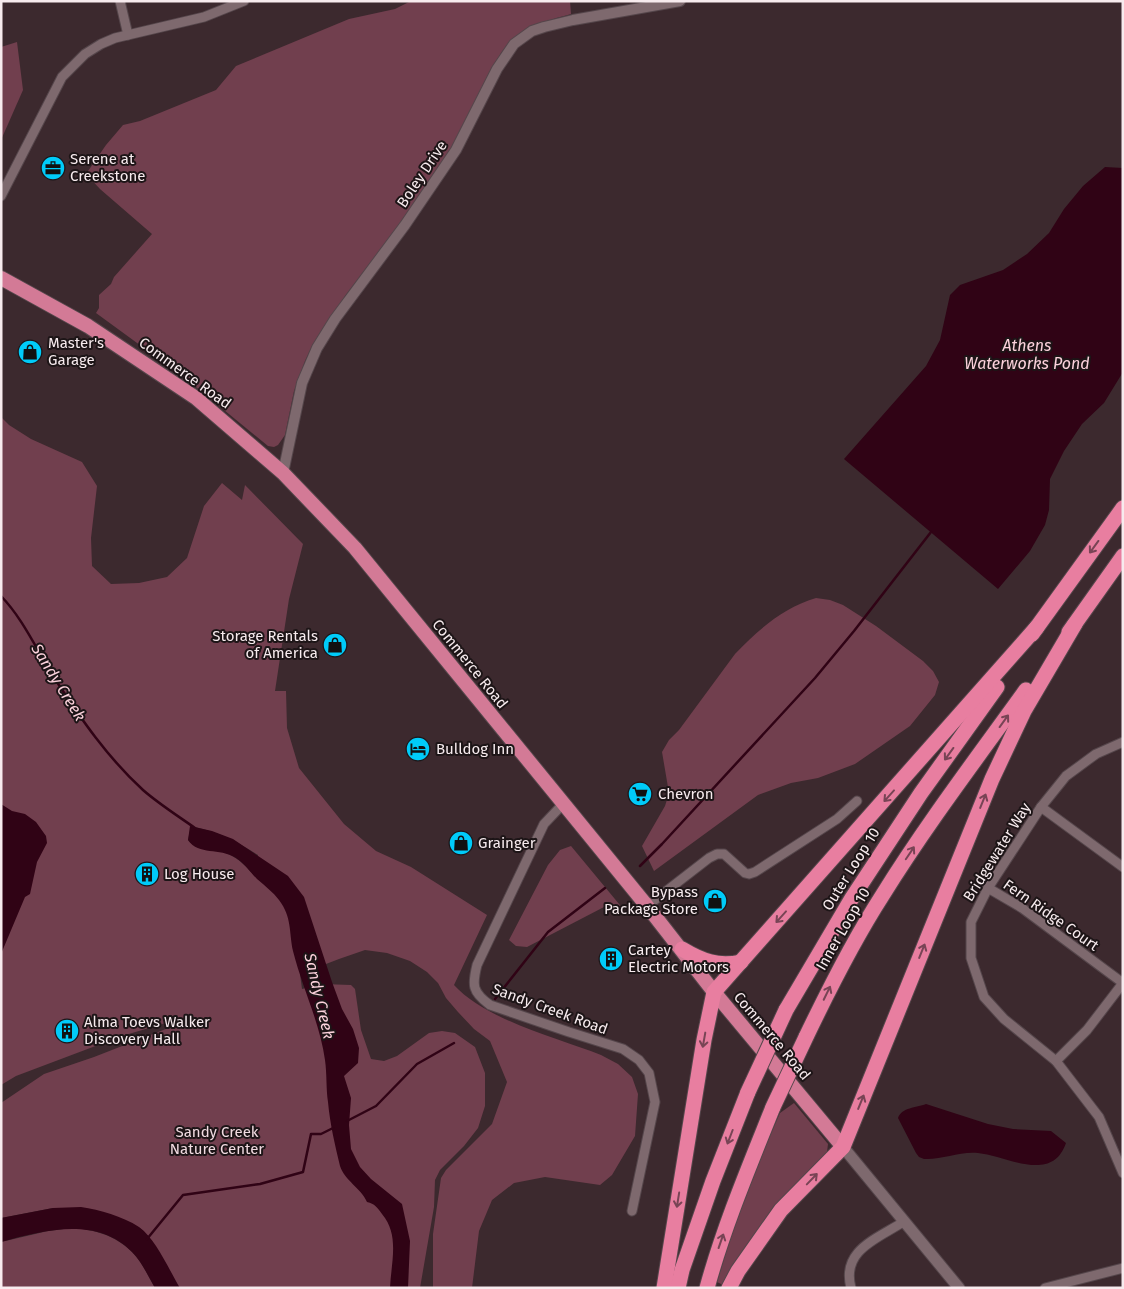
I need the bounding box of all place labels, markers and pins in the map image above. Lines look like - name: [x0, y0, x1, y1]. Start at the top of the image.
- place label: Serene at Creekstone: [70, 150, 145, 185]
- office icon: Serene at Creekstone: [40, 155, 66, 181]
- place label: Master's Garage: [48, 334, 104, 369]
- shop icon: Master's Garage: [17, 339, 43, 365]
- place label: Storage Rentals of America: [212, 627, 318, 662]
- shop icon: Storage Rentals of America: [322, 632, 348, 658]
- hotel icon: Bulldog Inn: [405, 736, 431, 762]
- place label: Bulldog Inn: [436, 740, 514, 758]
- supermarket icon: Chevron: [627, 781, 653, 807]
- place label: Chevron: [658, 785, 713, 803]
- shop icon: Grainger: [448, 830, 474, 856]
- place label: Grainger: [478, 834, 536, 852]
- building icon: Log House: [134, 861, 160, 887]
- place label: Log House: [164, 865, 235, 883]
- place label: Bypass Package Store: [604, 883, 698, 918]
- shop icon: Bypass Package Store: [702, 888, 728, 914]
- place label: Cartey Electric Motors: [628, 941, 729, 976]
- building icon: Cartey Electric Motors: [598, 946, 624, 972]
- place label: Alma Toevs Walker Discovery Hall: [84, 1013, 210, 1048]
- building icon: Alma Toevs Walker Discovery Hall: [54, 1018, 80, 1044]

